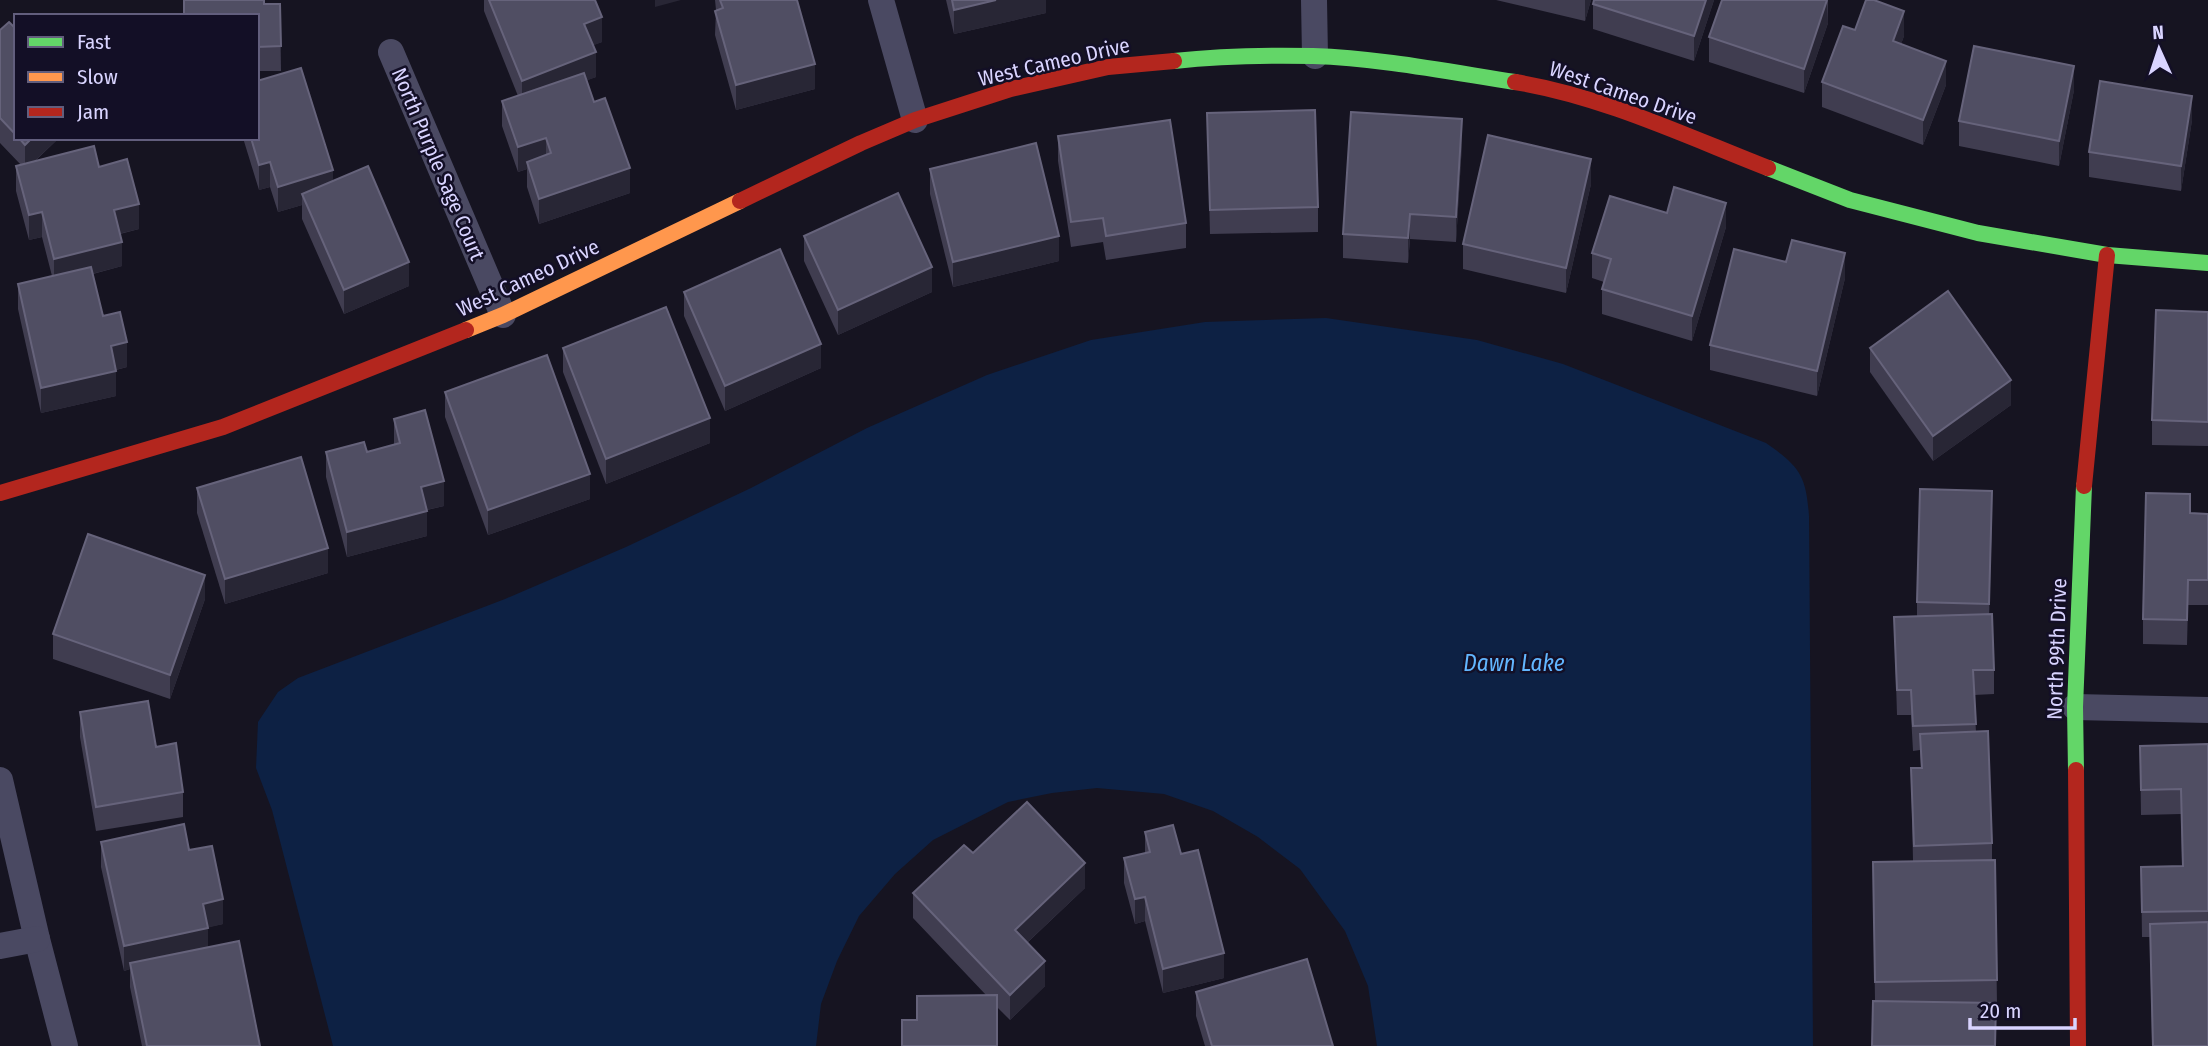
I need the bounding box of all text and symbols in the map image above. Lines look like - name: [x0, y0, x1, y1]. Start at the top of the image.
- legend: [14, 14, 259, 140]
- north arrow: [2124, 14, 2194, 84]
- text: N: [2152, 21, 2164, 44]
- text: Fast: [77, 29, 111, 55]
- street label: West Cameo Drive: [976, 32, 1132, 92]
- street label: West Cameo Drive: [1546, 56, 1700, 130]
- text: Slow: [77, 64, 118, 90]
- street label: North Purple Sage Court: [386, 64, 490, 264]
- text: Jam: [77, 99, 109, 125]
- street label: West Cameo Drive: [453, 234, 603, 322]
- street label: North 99th Drive: [2042, 578, 2072, 720]
- water label: Dawn Lake: [1463, 649, 1565, 677]
- scale bar: [1970, 986, 2075, 1030]
- text: 20 m: [1980, 998, 2021, 1024]

